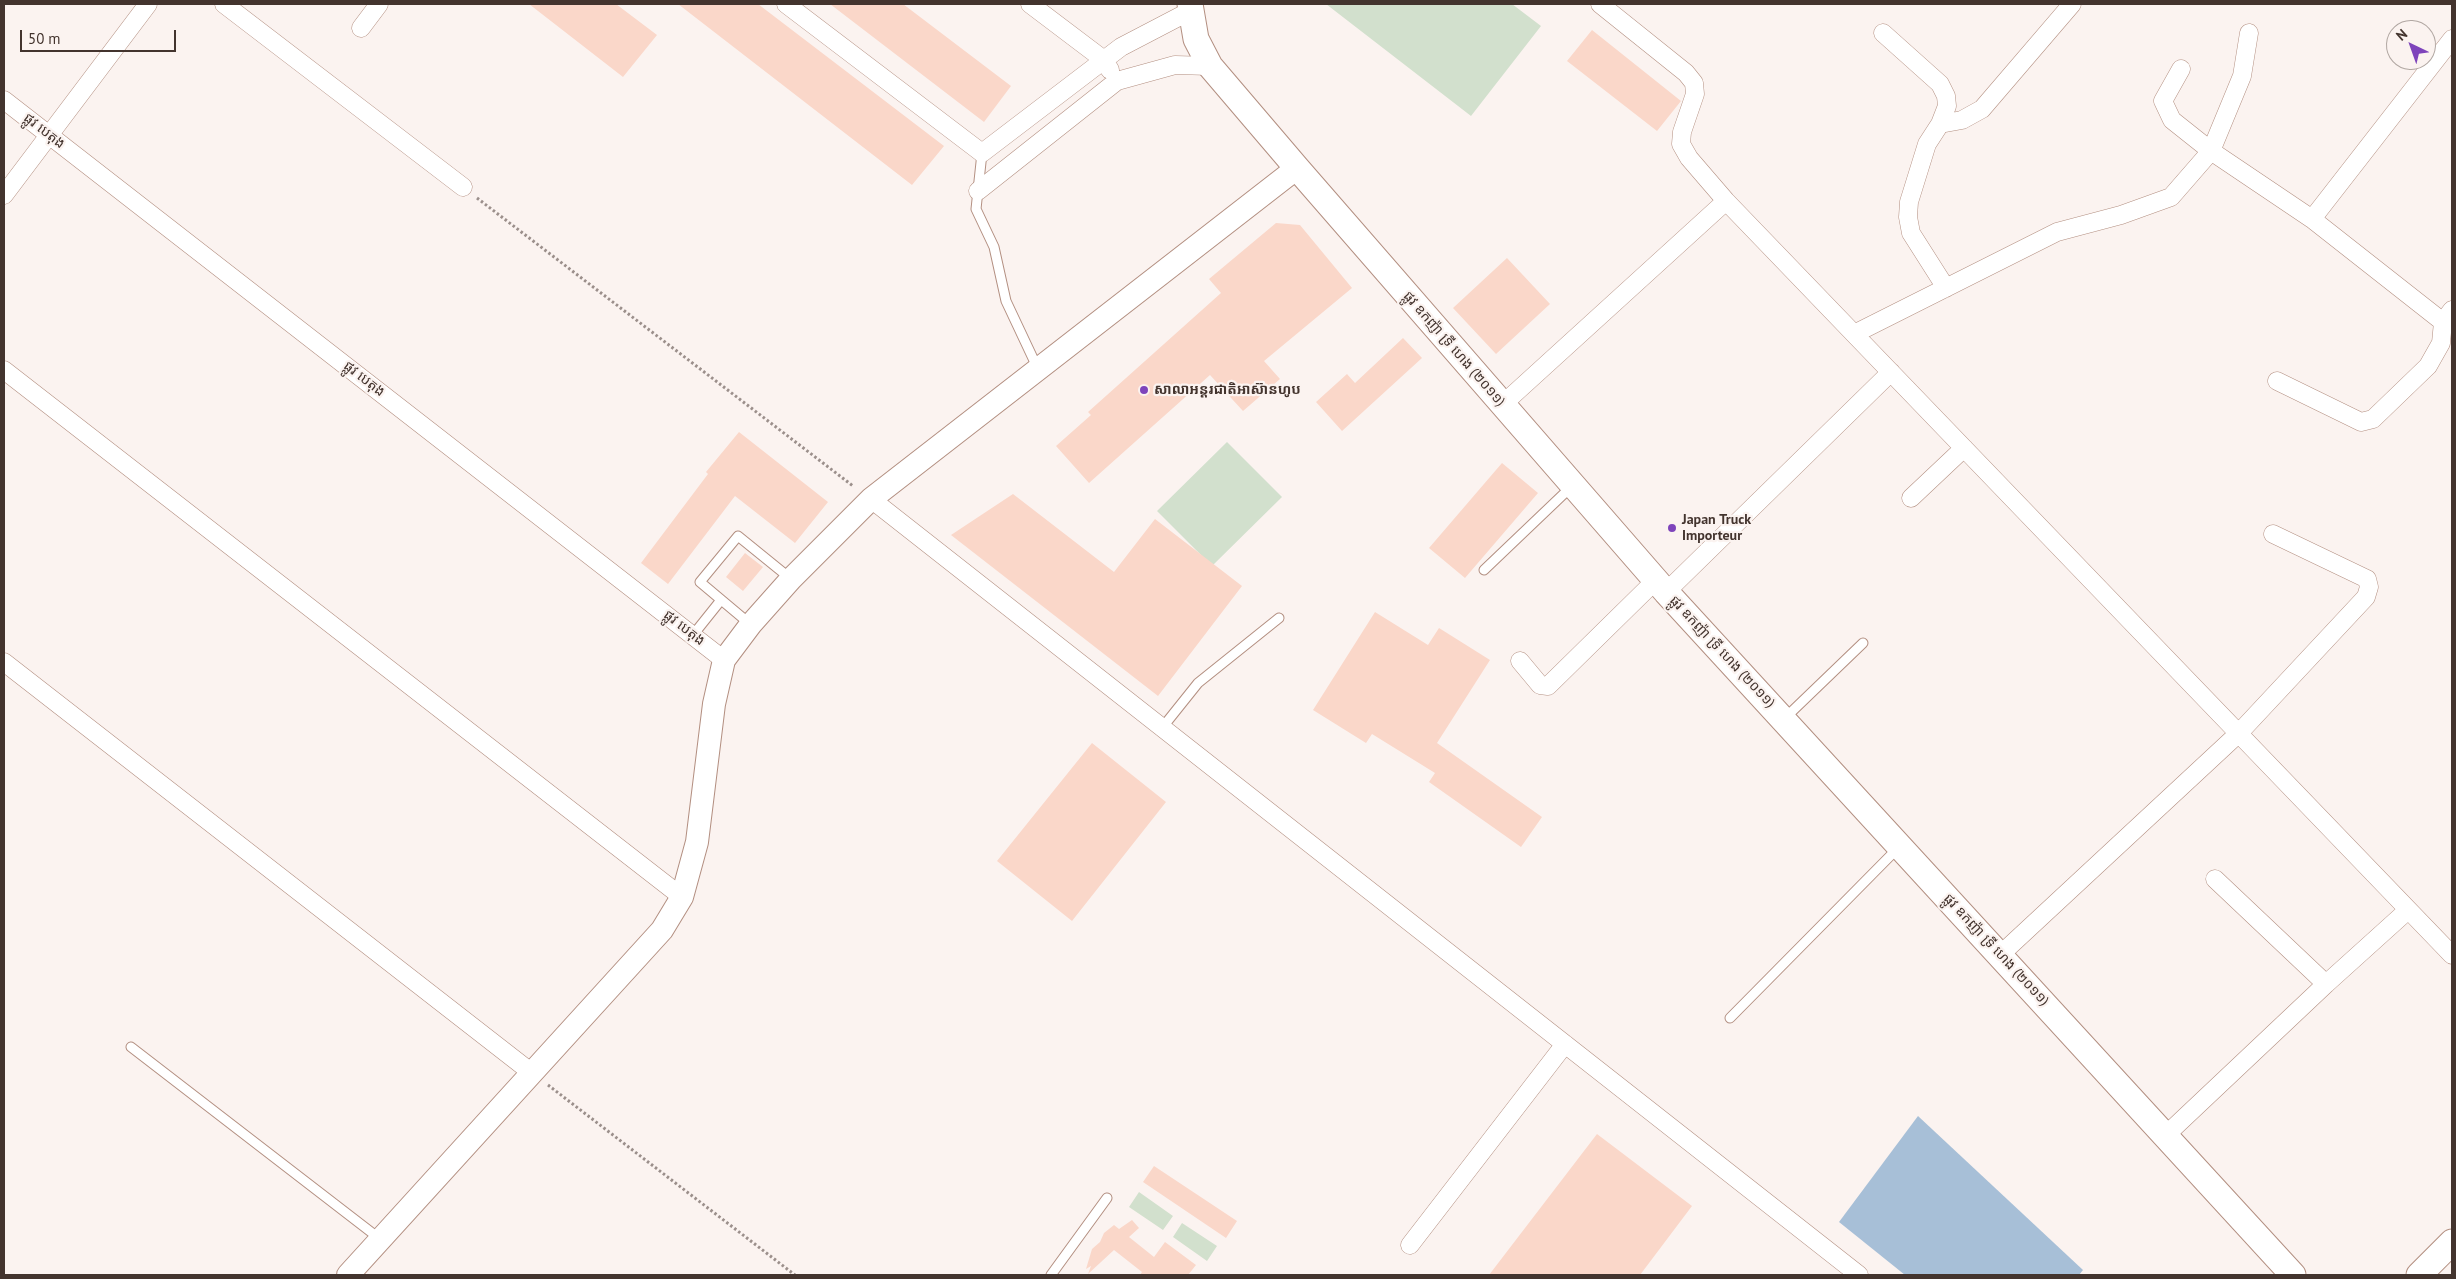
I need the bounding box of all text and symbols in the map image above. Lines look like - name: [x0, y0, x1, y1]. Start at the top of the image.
- scale bar: [22, 20, 179, 52]
- north arrow: [2386, 20, 2436, 70]
- text: N: [2392, 25, 2411, 44]
- text: 50 m: [28, 29, 61, 48]
- street label: ផ្លូវ បេតុង: [20, 110, 68, 152]
- street label: ផ្លូវ ឧកញ៉ា ទ្រី ហេង (២០១១): [1399, 288, 1509, 410]
- street label: ផ្លូវ បេតុង: [340, 358, 388, 400]
- place label: សាលាអន្ដរជាតិអាស៊ានហូប: [1154, 382, 1301, 398]
- marker: សាលាអន្ដរជាតិអាស៊ានហូប: [1138, 384, 1150, 396]
- place label: Japan Truck Importeur: [1682, 512, 1751, 544]
- marker: Japan Truck Importeur: [1666, 522, 1678, 534]
- street label: ផ្លូវ ឧកញ៉ា ទ្រី ហេង (២០១១): [1666, 593, 1778, 711]
- street label: ផ្លូវ បេតុង: [660, 607, 708, 649]
- street label: ផ្លូវ ឧកញ៉ា ទ្រី ហេង (២០១១): [1940, 891, 2052, 1009]

